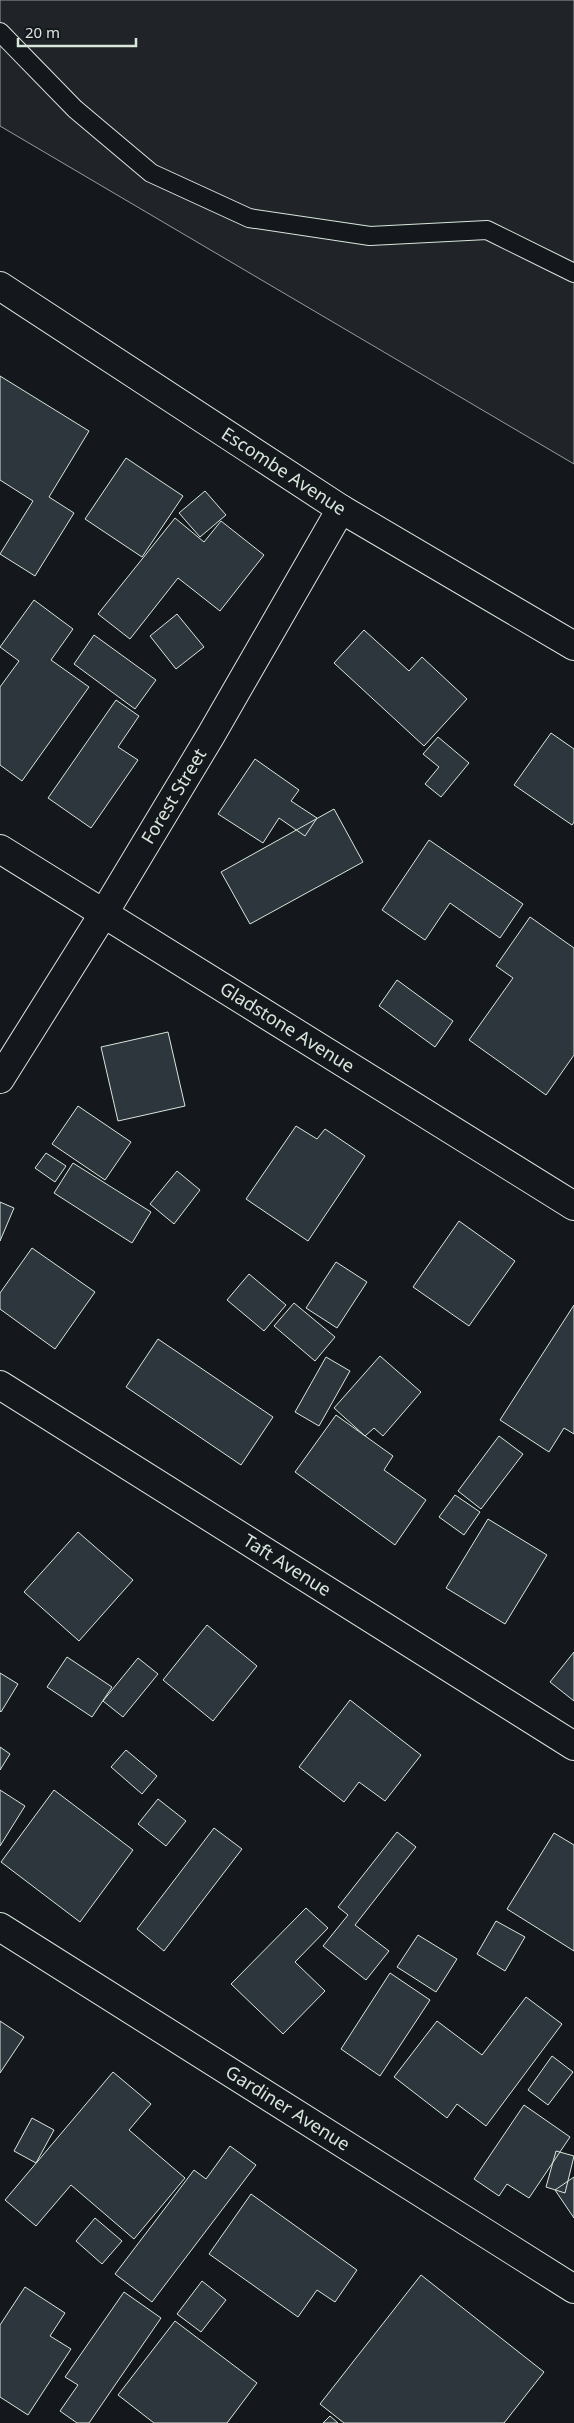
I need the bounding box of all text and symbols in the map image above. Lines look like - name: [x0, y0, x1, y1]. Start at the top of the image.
- scale bar: [18, 15, 135, 47]
- text: 20 m: [25, 22, 60, 42]
- street label: Escombe Avenue: [217, 421, 351, 520]
- street label: Forest Street: [135, 743, 212, 848]
- street label: Gladstone Avenue: [216, 976, 359, 1078]
- street label: Taft Avenue: [239, 1528, 336, 1601]
- street label: Gardiner Avenue: [221, 2059, 355, 2156]

